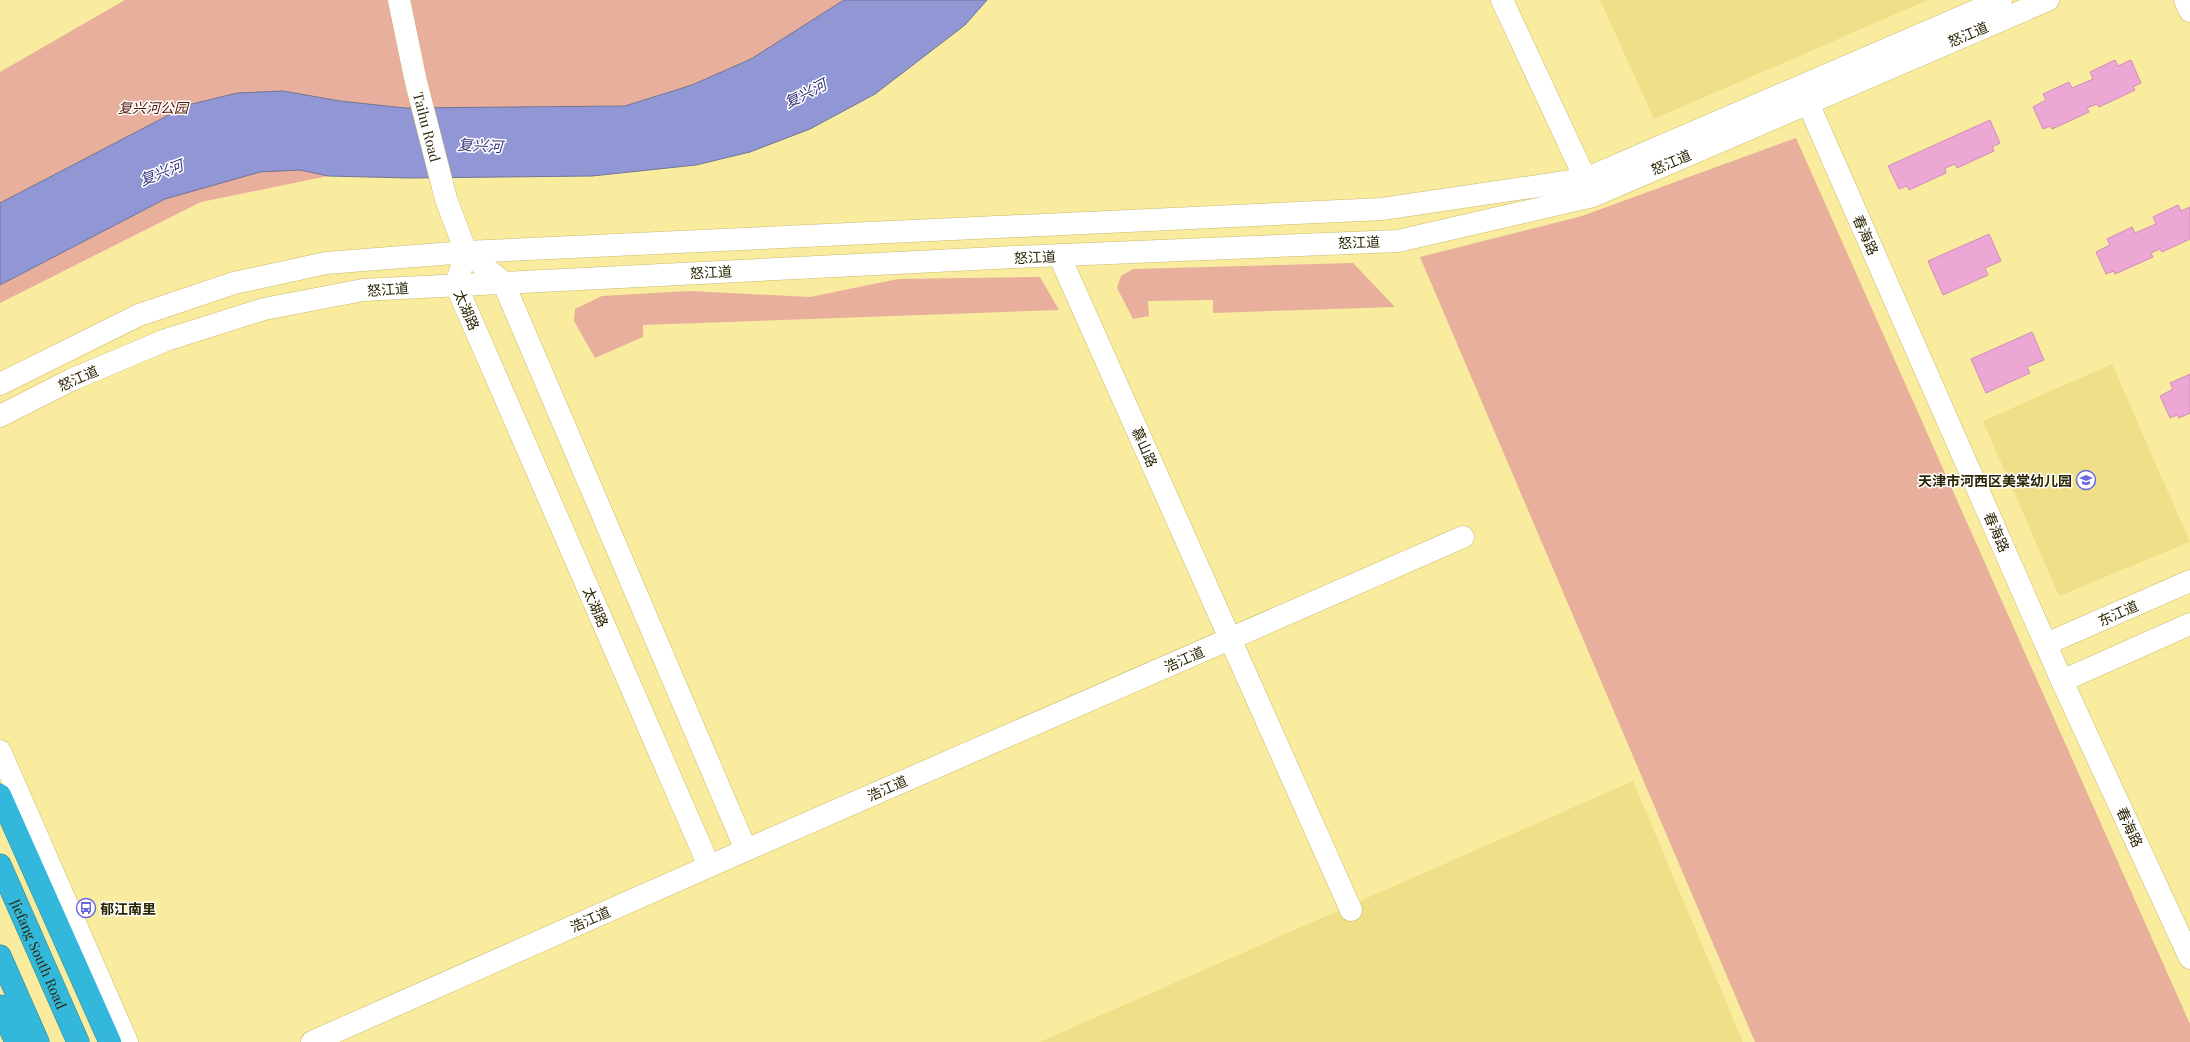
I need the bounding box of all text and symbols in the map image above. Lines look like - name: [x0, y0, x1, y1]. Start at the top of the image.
- street label: 怒江道: [1945, 17, 1991, 51]
- water label: 复兴河: [780, 73, 832, 112]
- street label: Taihu Road: [409, 90, 446, 164]
- park label: 复兴河公园: [118, 98, 190, 117]
- water label: 复兴河: [457, 134, 506, 156]
- street label: 怒江道: [1648, 145, 1694, 179]
- water label: 复兴河: [136, 154, 188, 189]
- street label: 春海路: [1849, 212, 1883, 258]
- street label: 怒江道: [1338, 232, 1380, 252]
- street label: 怒江道: [1014, 246, 1056, 268]
- street label: 怒江道: [690, 261, 732, 283]
- street label: 怒江道: [366, 278, 410, 300]
- street label: 太湖路: [450, 287, 484, 333]
- street label: 怒江道: [55, 361, 101, 395]
- street label: 慕山路: [1128, 424, 1162, 470]
- school or university icon: 天津市河西区美棠幼儿园: [2075, 469, 2097, 491]
- place label: 天津市河西区美棠幼儿园: [1918, 471, 2072, 490]
- street label: 春海路: [1980, 509, 2014, 555]
- street label: 太湖路: [579, 584, 613, 630]
- street label: 东江道: [2095, 596, 2141, 630]
- street label: 浩江道: [1161, 642, 1207, 676]
- street label: 浩江道: [864, 771, 910, 805]
- street label: 春海路: [2113, 804, 2147, 850]
- street label: Jiefang South Road: [6, 895, 72, 1012]
- bus stop icon: 郁江南里: [75, 897, 97, 919]
- place label: 郁江南里: [100, 899, 156, 918]
- street label: 浩江道: [567, 902, 613, 936]

